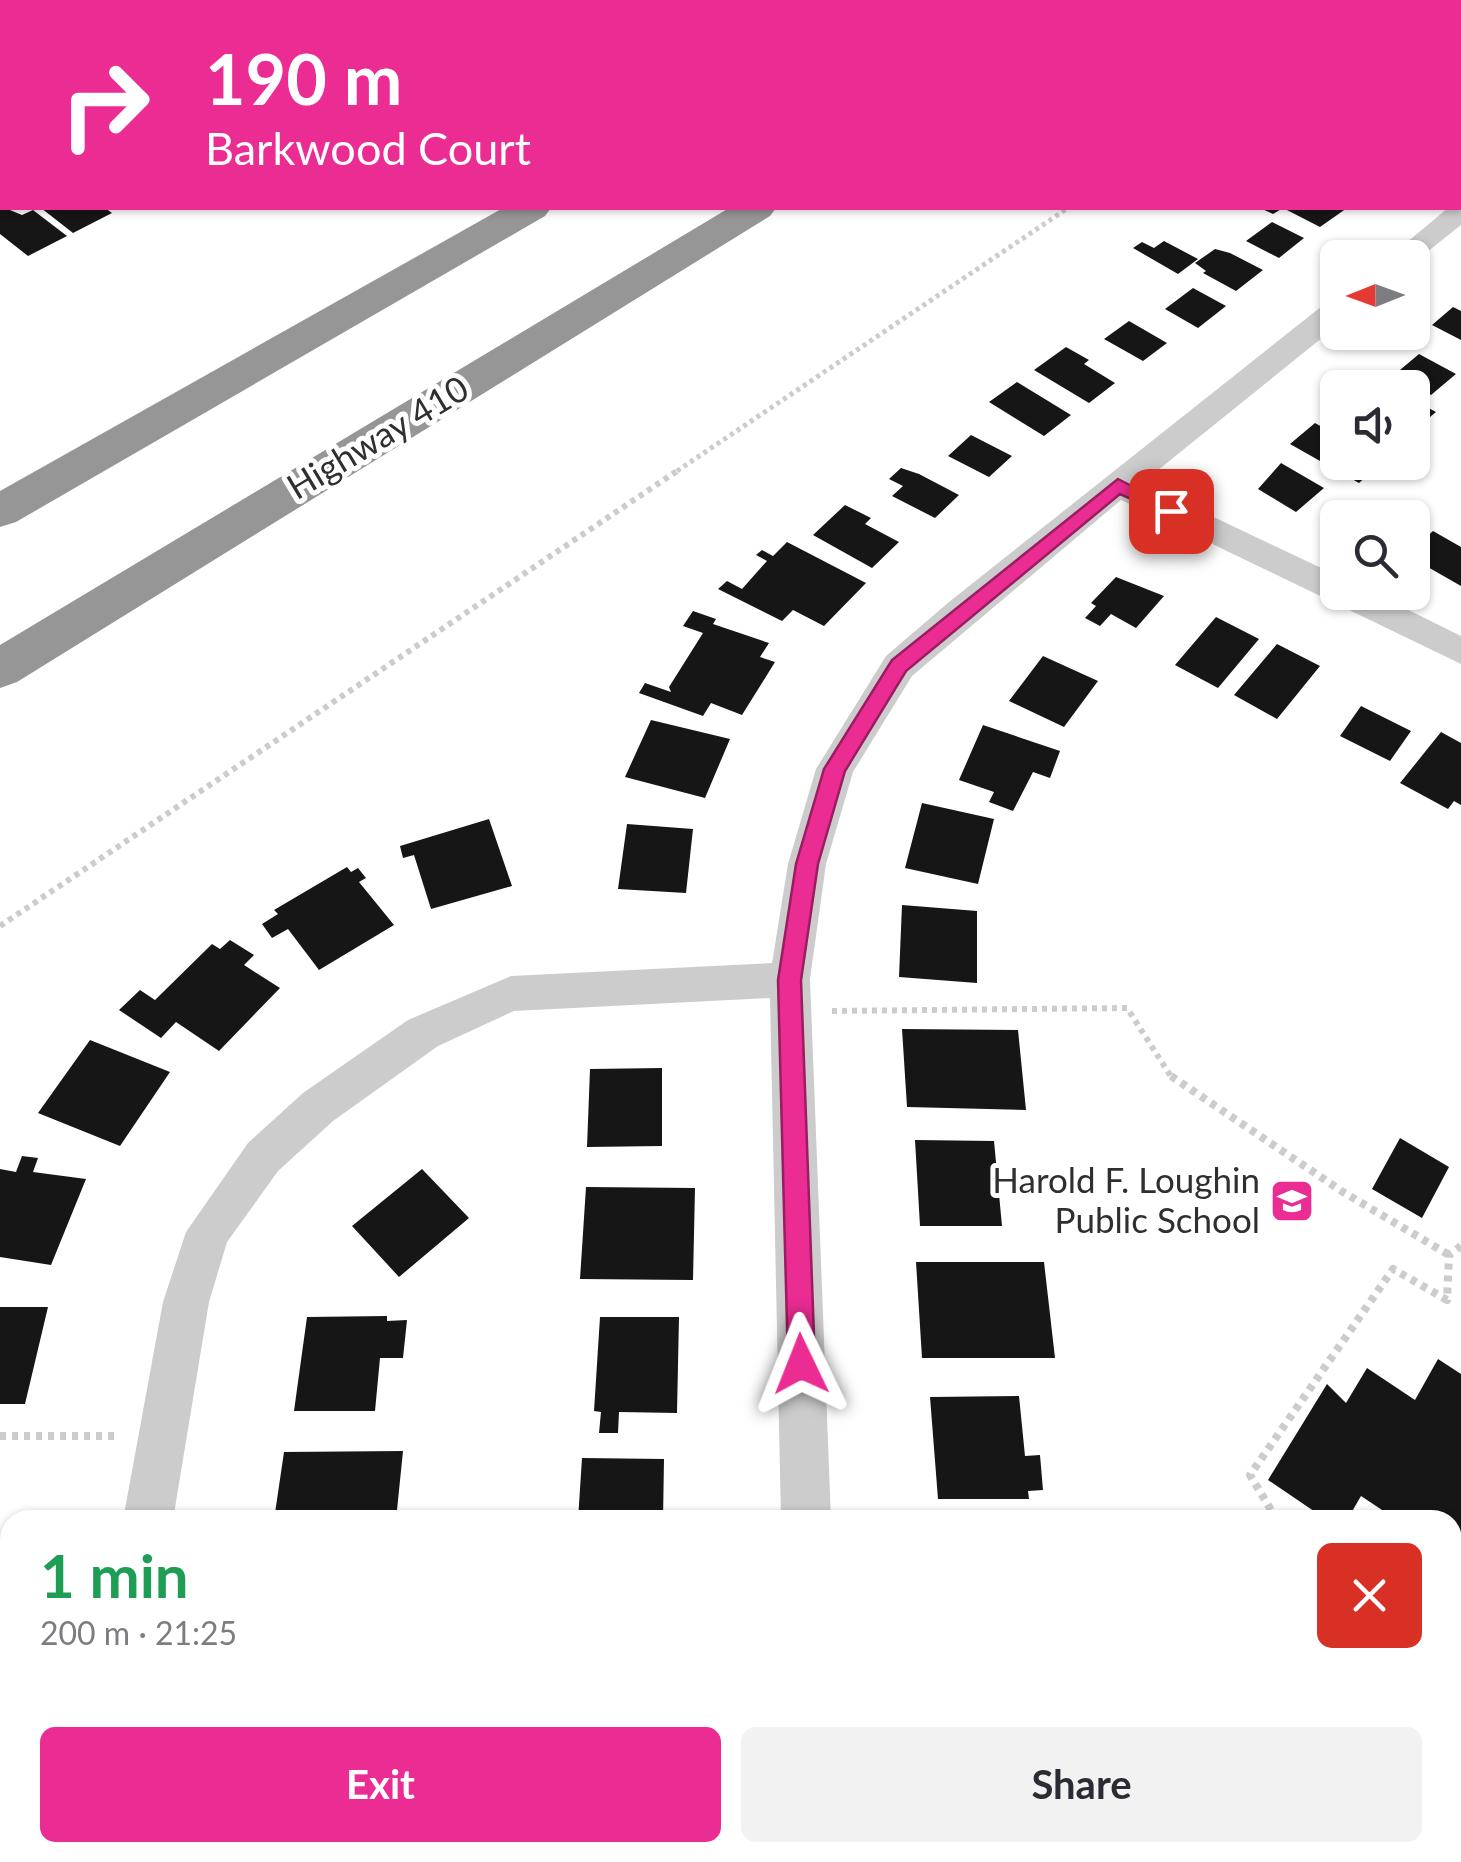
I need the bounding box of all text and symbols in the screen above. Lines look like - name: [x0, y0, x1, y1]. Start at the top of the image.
- text: 190 m: [205, 36, 402, 120]
- icon: right: [40, 40, 170, 170]
- text: Barkwood Court: [205, 121, 531, 175]
- north arrow: [1320, 240, 1430, 350]
- map controls: [1320, 240, 1430, 610]
- street label: Highway 410: [279, 366, 475, 507]
- button: sound: [1320, 370, 1430, 480]
- pin: [1129, 469, 1214, 554]
- icon: arrive: [1144, 484, 1199, 539]
- button: search: [1320, 500, 1430, 610]
- place label: Harold F. Loughin Public School: [992, 1158, 1260, 1240]
- school or university icon: Harold F. Loughin Public School: [1269, 1178, 1315, 1224]
- position arrow: [749, 1312, 853, 1416]
- text: 1 min: [40, 1539, 189, 1611]
- button: close: [1317, 1543, 1422, 1648]
- text: 200 m · 21:25: [40, 1613, 237, 1652]
- button: Exit: [40, 1727, 721, 1842]
- button: Share: [741, 1727, 1422, 1842]

